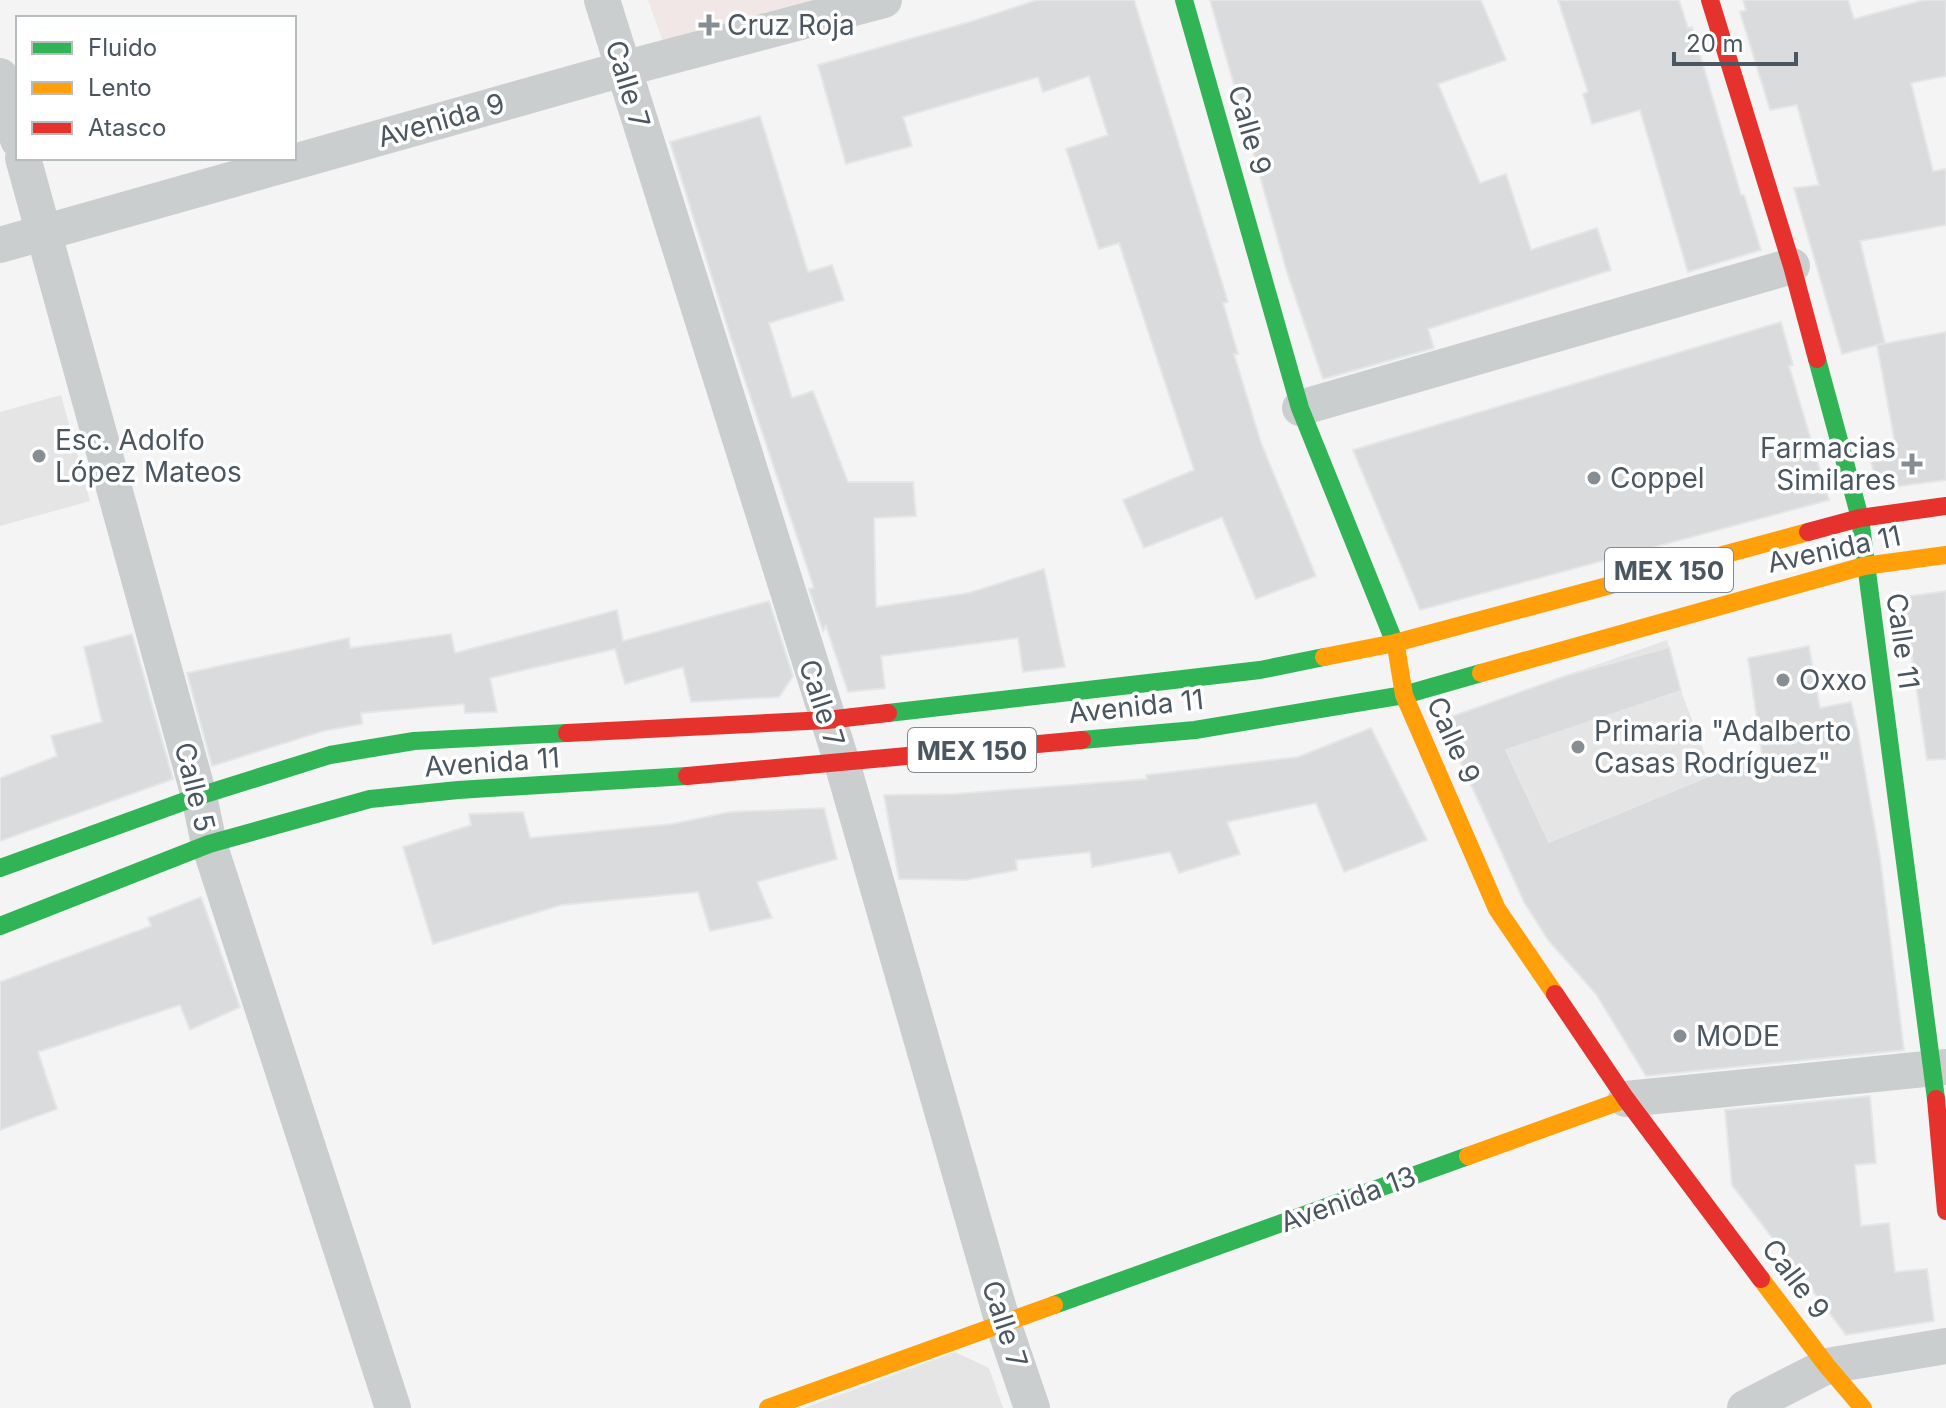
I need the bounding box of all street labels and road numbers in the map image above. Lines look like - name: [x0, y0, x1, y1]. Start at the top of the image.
- street label: Calle 7: [599, 36, 657, 132]
- street label: Calle 9: [1221, 81, 1279, 179]
- street label: Avenida 9: [374, 86, 508, 154]
- street label: Avenida 11: [1764, 518, 1904, 580]
- road number: MEX 150: [1605, 548, 1733, 592]
- street label: Calle 11: [1879, 591, 1927, 691]
- street label: Calle 7: [792, 655, 852, 751]
- street label: Avenida 11: [1067, 682, 1205, 730]
- street label: Calle 9: [1420, 691, 1488, 789]
- road number: MEX 150: [908, 728, 1036, 772]
- street label: Calle 5: [168, 739, 222, 835]
- street label: Avenida 11: [423, 740, 561, 784]
- street label: Avenida 13: [1276, 1159, 1420, 1239]
- street label: Calle 9: [1755, 1232, 1837, 1326]
- street label: Calle 7: [975, 1276, 1035, 1372]

